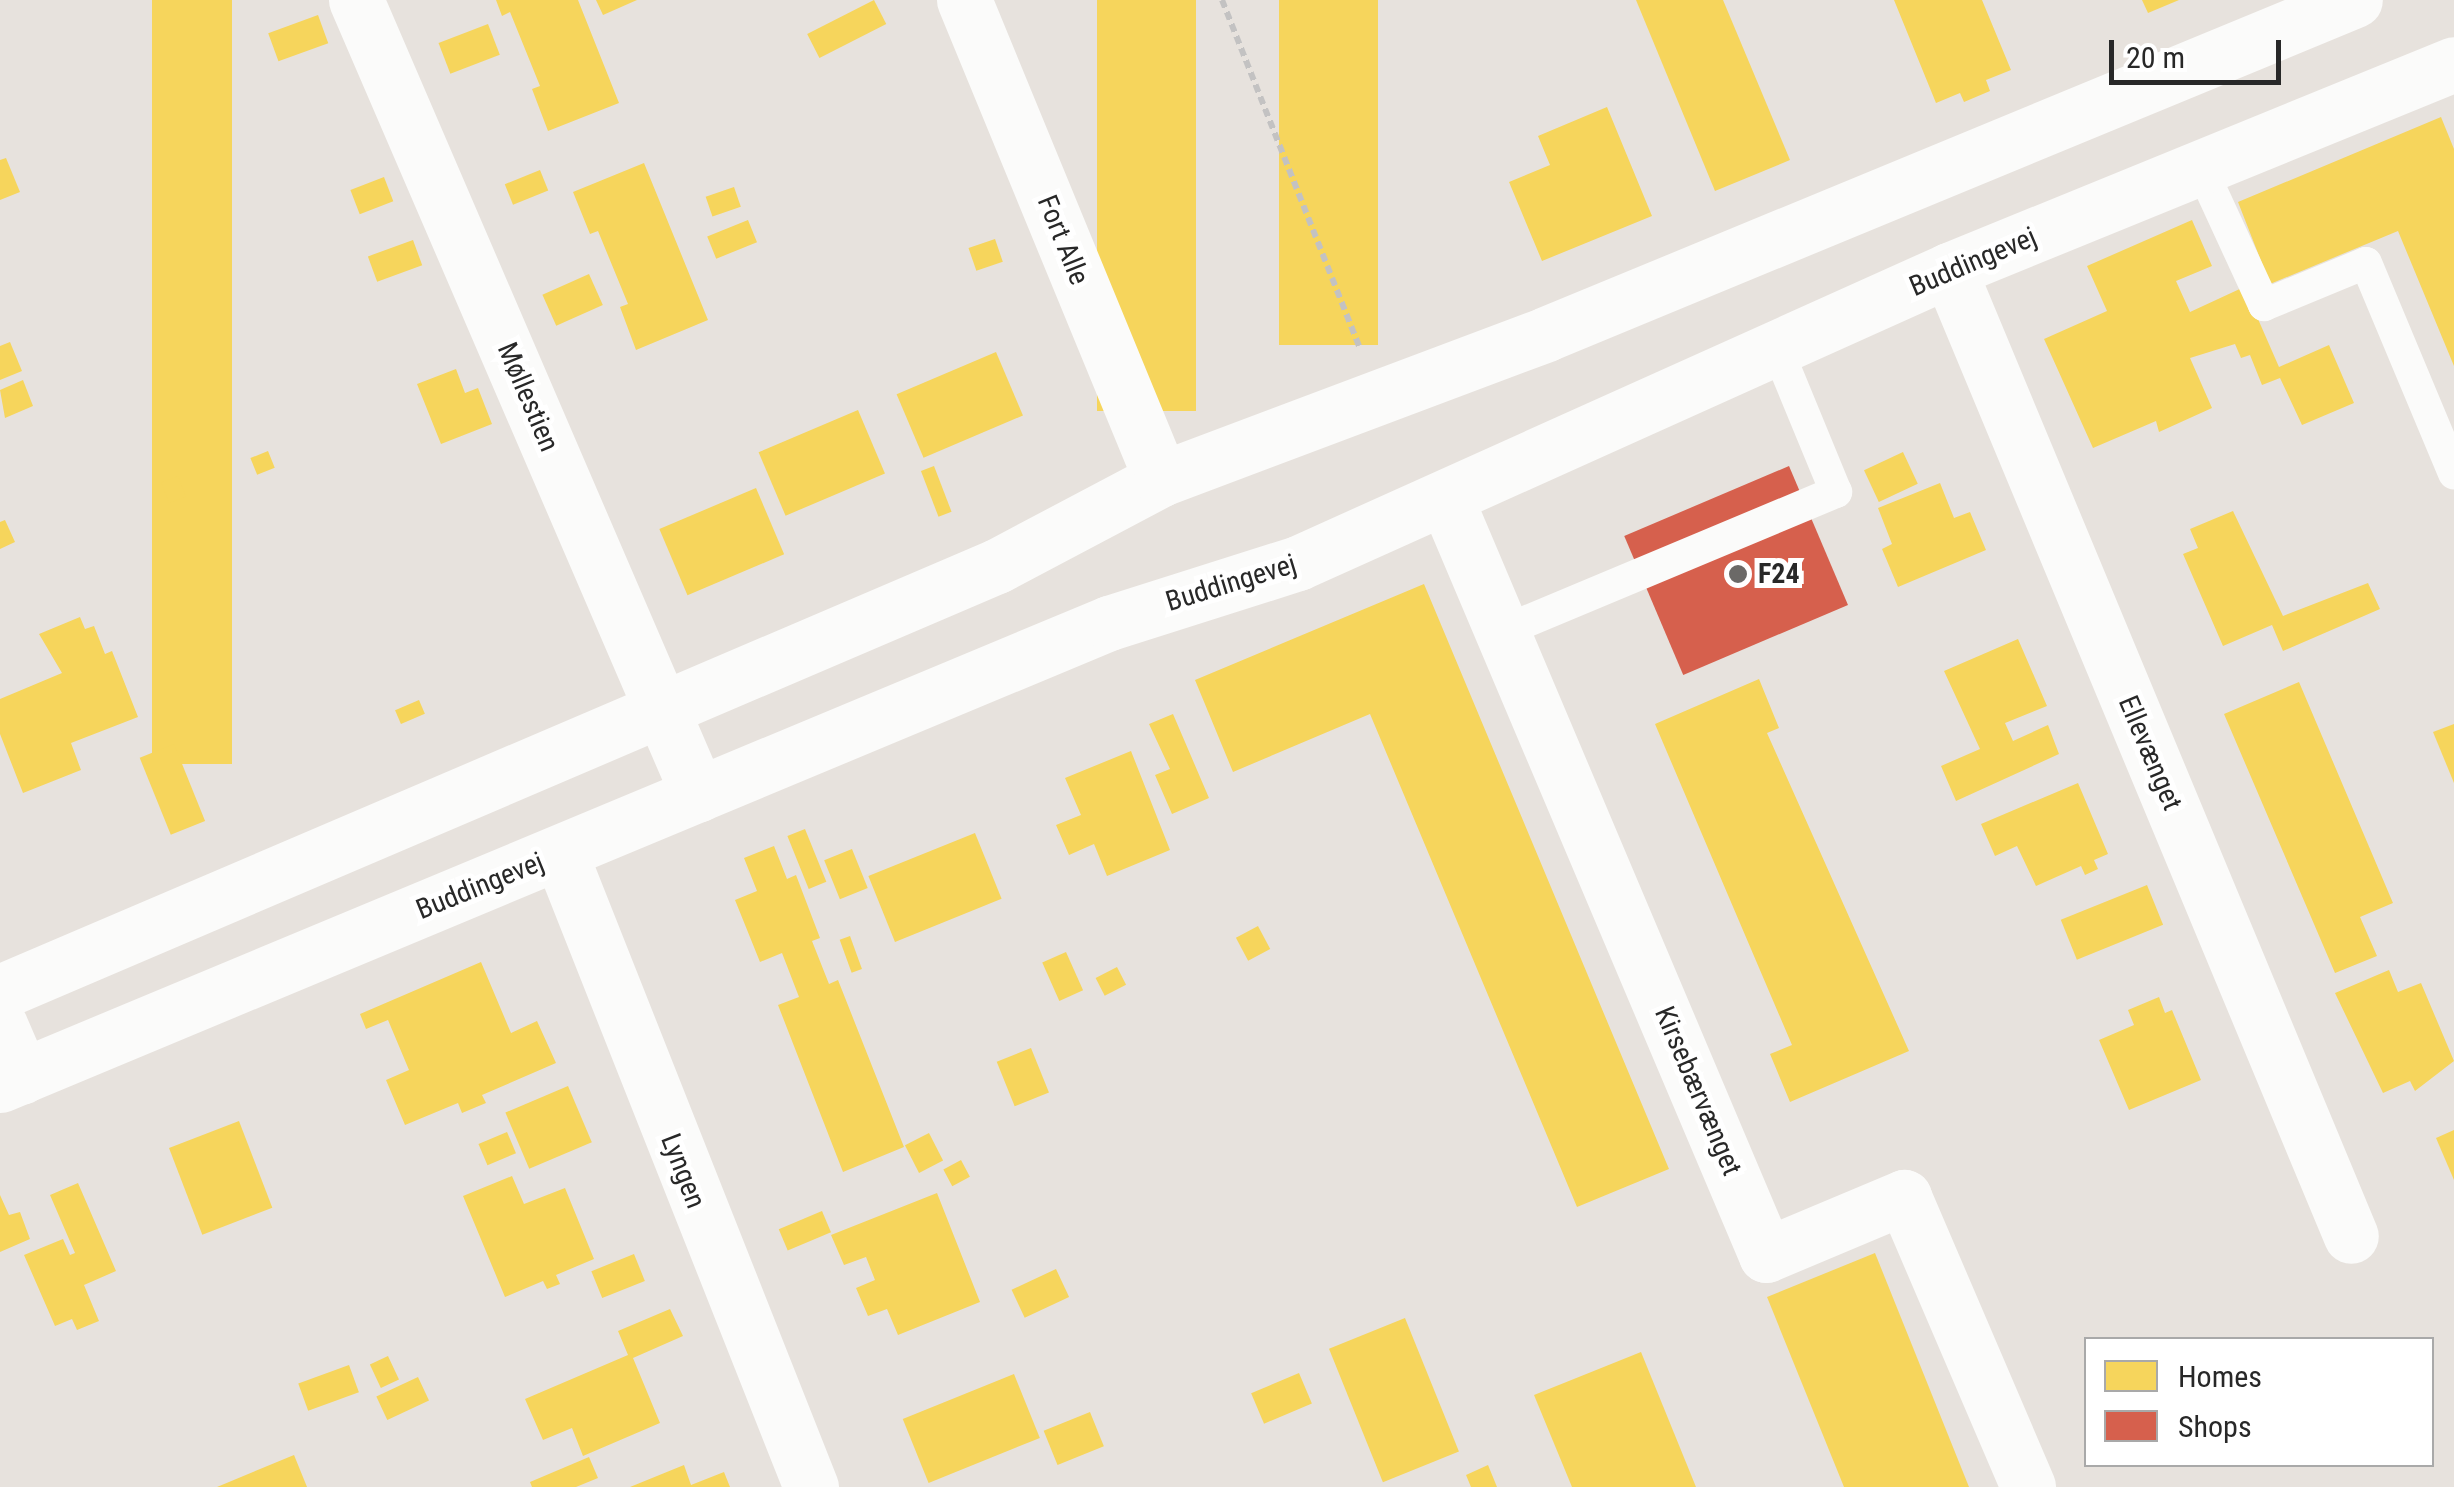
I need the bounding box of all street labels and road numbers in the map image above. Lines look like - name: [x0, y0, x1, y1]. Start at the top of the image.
- street label: Fort Alle: [1030, 190, 1096, 290]
- street label: Buddingevej: [1905, 220, 2041, 304]
- street label: Møllestien: [490, 337, 566, 457]
- street label: Buddingevej: [1162, 547, 1300, 619]
- street label: Ellevænget: [2111, 691, 2189, 815]
- street label: Buddingevej: [411, 845, 549, 927]
- street label: Kirsebærvænget: [1647, 1001, 1749, 1181]
- street label: Lyngen: [653, 1129, 713, 1213]

